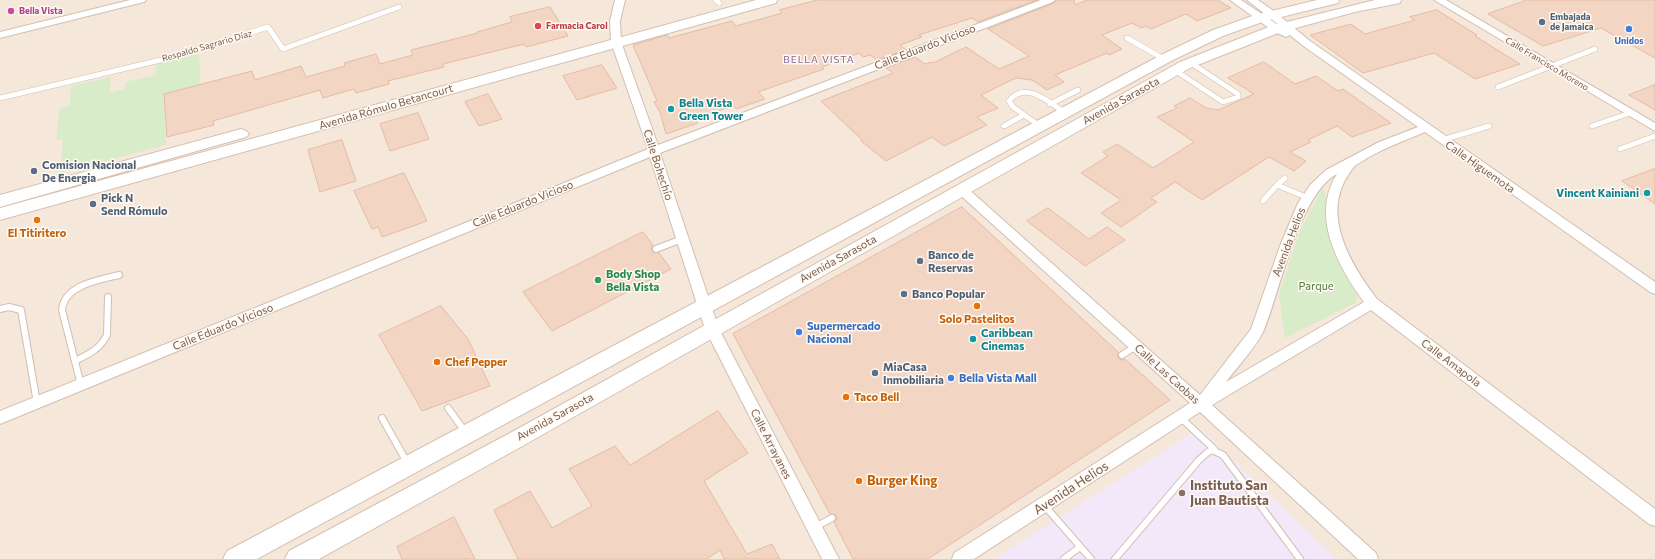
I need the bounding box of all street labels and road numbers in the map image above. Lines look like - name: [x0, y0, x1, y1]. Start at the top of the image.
- street label: Calle Eduardo Vicioso: [872, 22, 978, 72]
- street label: Respaldo Sagrario Díaz: [161, 28, 253, 64]
- street label: Calle Francisco Moreno: [1503, 35, 1591, 93]
- street label: Avenida Sarasota: [1080, 74, 1162, 128]
- street label: Avenida Rómulo Betancourt: [317, 81, 455, 133]
- street label: Calle Bohechío: [640, 128, 676, 202]
- street label: Calle Higuemota: [1443, 138, 1517, 196]
- street label: Calle Eduardo Vicioso: [471, 178, 575, 230]
- street label: Avenida Helios: [1270, 206, 1308, 278]
- street label: Avenida Sarasota: [797, 232, 879, 286]
- street label: Calle Eduardo Vicioso: [171, 301, 275, 353]
- street label: Calle Amapola: [1419, 336, 1483, 390]
- street label: Calle Las Caobas: [1132, 341, 1202, 407]
- street label: Avenida Sarasota: [514, 390, 596, 444]
- street label: Calle Arrayanes: [748, 407, 794, 481]
- street label: Avenida Helios: [1031, 458, 1111, 518]

